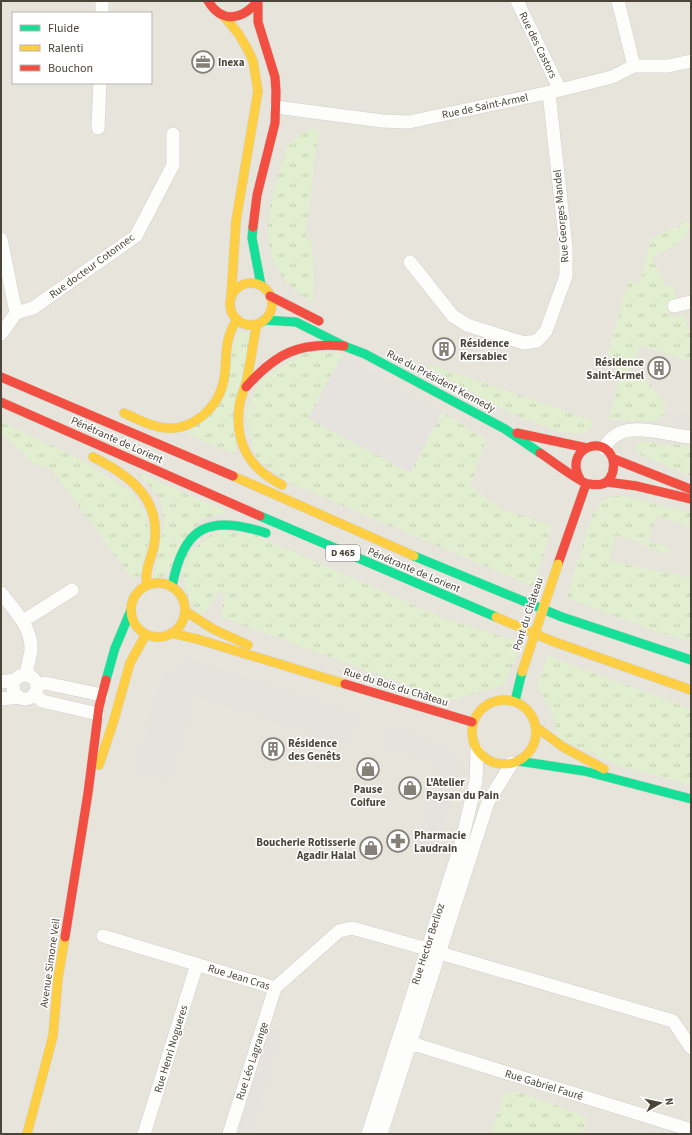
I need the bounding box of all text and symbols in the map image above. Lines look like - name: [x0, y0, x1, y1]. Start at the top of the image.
- street label: Rue des Castors: [515, 9, 561, 81]
- legend: [12, 12, 152, 84]
- text: Fluide: [48, 20, 79, 37]
- text: Ralenti: [48, 40, 83, 57]
- office icon: Inexa: [190, 49, 216, 75]
- place label: Inexa: [218, 55, 245, 70]
- text: Bouchon: [48, 60, 93, 77]
- street label: Rue de Saint-Armel: [440, 89, 530, 122]
- street label: Rue Georges Mandel: [549, 169, 573, 263]
- street label: Rue docteur Cotonnec: [46, 230, 138, 302]
- building icon: Résidence Kersabiec: [431, 336, 457, 362]
- place label: Résidence Kersabiec: [460, 336, 509, 364]
- street label: Rue du Président Kennedy: [384, 346, 498, 416]
- place label: Résidence Saint-Armel: [586, 355, 645, 383]
- building icon: Résidence Saint-Armel: [646, 355, 672, 381]
- street label: Pénétrante de Lorient: [69, 413, 166, 467]
- street label: Pénétrante de Lorient: [365, 544, 463, 596]
- road number: D 465: [326, 545, 360, 561]
- street label: Pont du Château: [509, 575, 547, 653]
- street label: Rue du Bois du Château: [342, 664, 450, 710]
- building icon: Résidence des Genêts: [260, 736, 286, 762]
- place label: Résidence des Genêts: [288, 736, 341, 764]
- shop icon: Pause Coifure: [355, 756, 381, 782]
- shop icon: L'Atelier Paysan du Pain: [397, 775, 423, 801]
- place label: L'Atelier Paysan du Pain: [426, 775, 499, 803]
- place label: Pause Coifure: [350, 782, 386, 810]
- pharmacy icon: Pharmacie Laudrain: [385, 828, 411, 854]
- place label: Pharmacie Laudrain: [414, 828, 466, 856]
- place label: Boucherie Rotisserie Agadir Halal: [256, 835, 357, 863]
- shop icon: Boucherie Rotisserie Agadir Halal: [358, 835, 384, 861]
- street label: Rue Hector Berlioz: [408, 901, 448, 987]
- street label: Avenue Simone Veil: [36, 917, 64, 1009]
- street label: Rue Jean Cras: [206, 960, 272, 994]
- street label: Rue Henri Nogueres: [151, 1003, 192, 1095]
- street label: Rue Léo Lagrange: [232, 1020, 272, 1102]
- street label: Rue Gabriel Fauré: [503, 1066, 585, 1104]
- north arrow: [640, 1083, 680, 1123]
- text: N: [661, 1097, 677, 1106]

